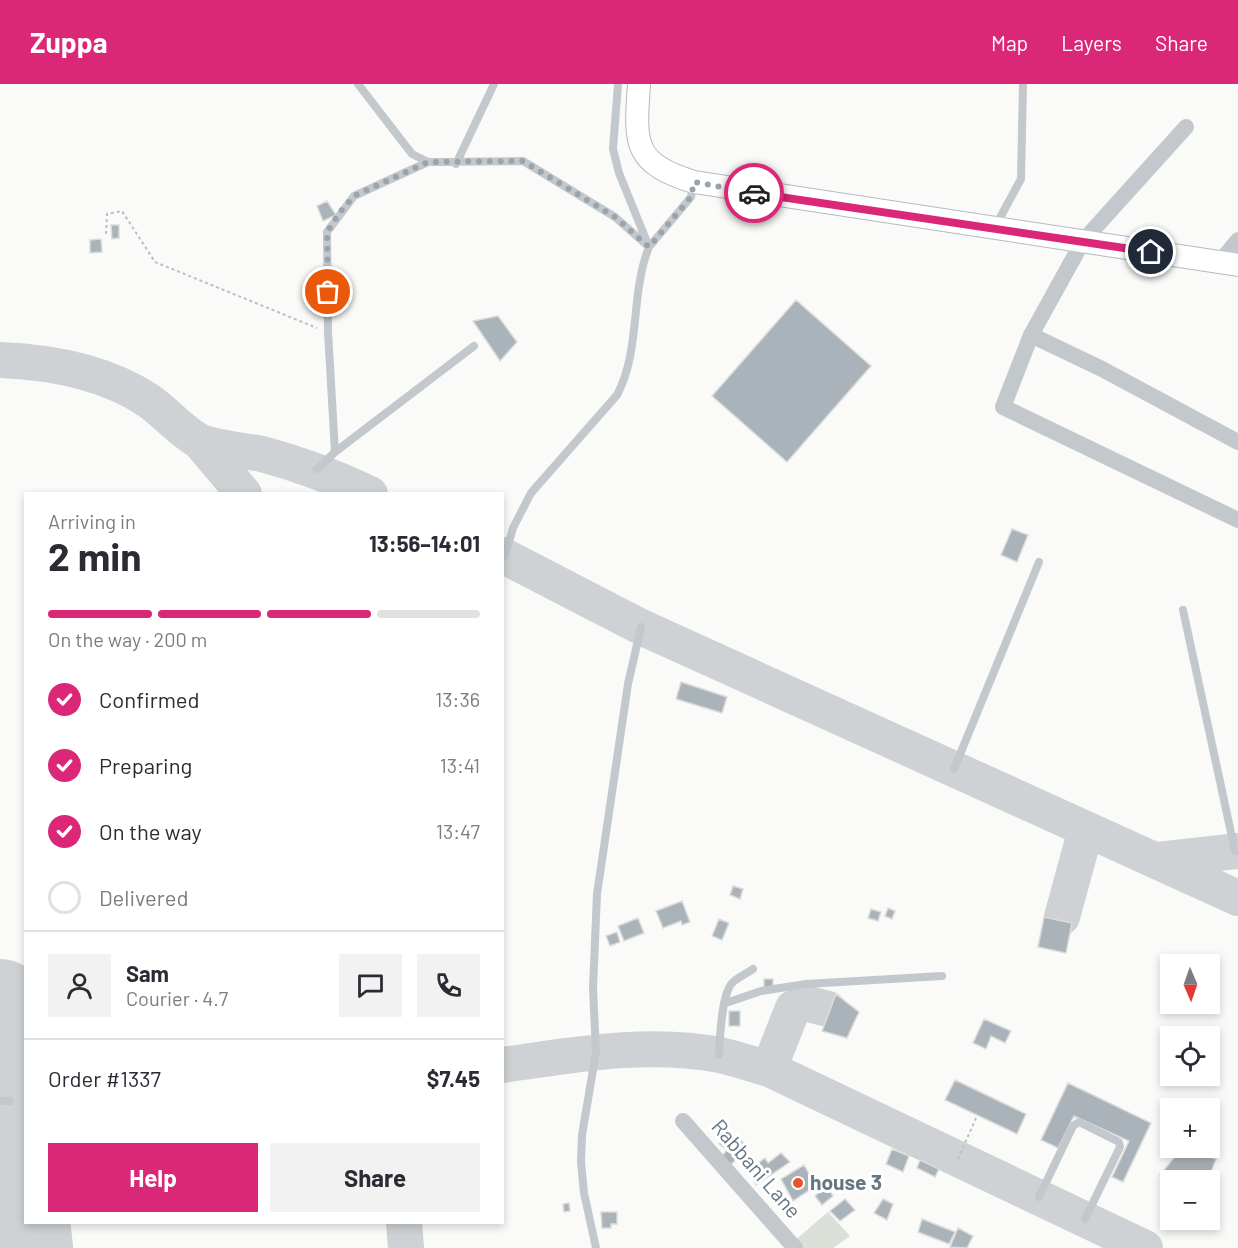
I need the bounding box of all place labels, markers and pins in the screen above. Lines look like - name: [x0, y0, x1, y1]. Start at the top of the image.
- pin: [1125, 226, 1176, 277]
- pin: [302, 266, 353, 317]
- place label: house 3: [810, 1169, 882, 1194]
- marker: house 3: [791, 1176, 805, 1190]

